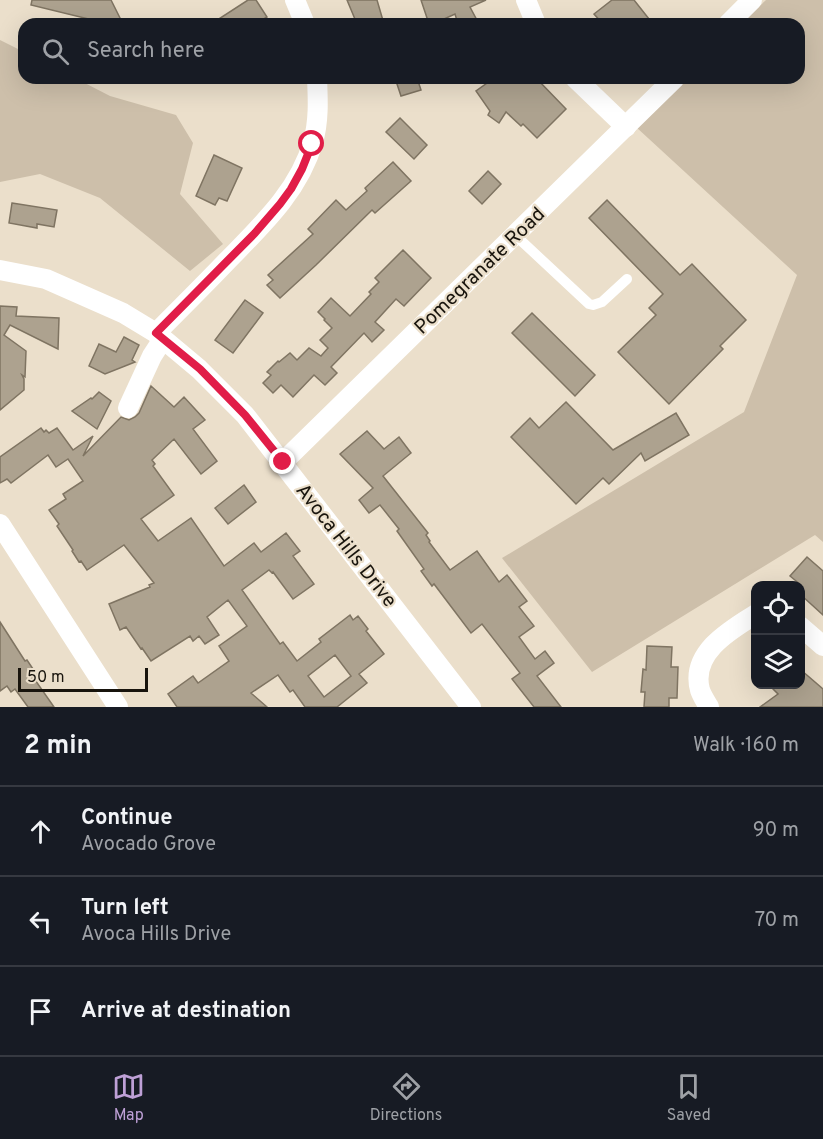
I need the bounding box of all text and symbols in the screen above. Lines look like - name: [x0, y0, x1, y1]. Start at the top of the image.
- search box: [18, 18, 805, 84]
- icon: search: [39, 35, 72, 68]
- text: Search here: [87, 38, 205, 65]
- route start: [298, 130, 324, 156]
- street label: Pomegranate Road: [409, 202, 551, 341]
- route end: [269, 448, 295, 474]
- street label: Avoca Hills Drive: [289, 479, 402, 613]
- map controls: [751, 581, 805, 689]
- button: locate: [751, 581, 805, 635]
- button: layers: [751, 635, 805, 689]
- scale bar: [18, 665, 148, 692]
- text: 50 m: [27, 668, 65, 688]
- text: 2 min: [24, 730, 92, 763]
- text: Walk · 160 m: [693, 733, 799, 759]
- text: Continue: [81, 805, 172, 832]
- icon: ahead: [24, 815, 57, 848]
- text: 90 m: [753, 818, 799, 844]
- text: Avocado Grove: [81, 832, 216, 858]
- text: Turn left: [81, 895, 169, 922]
- icon: left: [24, 905, 57, 938]
- text: 70 m: [755, 908, 799, 934]
- text: Avoca Hills Drive: [81, 922, 231, 948]
- icon: arrive: [24, 995, 57, 1028]
- text: Arrive at destination: [81, 998, 291, 1025]
- tab: Map: [112, 1070, 145, 1126]
- tab: Directions: [370, 1070, 442, 1126]
- tab: Saved: [667, 1070, 711, 1126]

